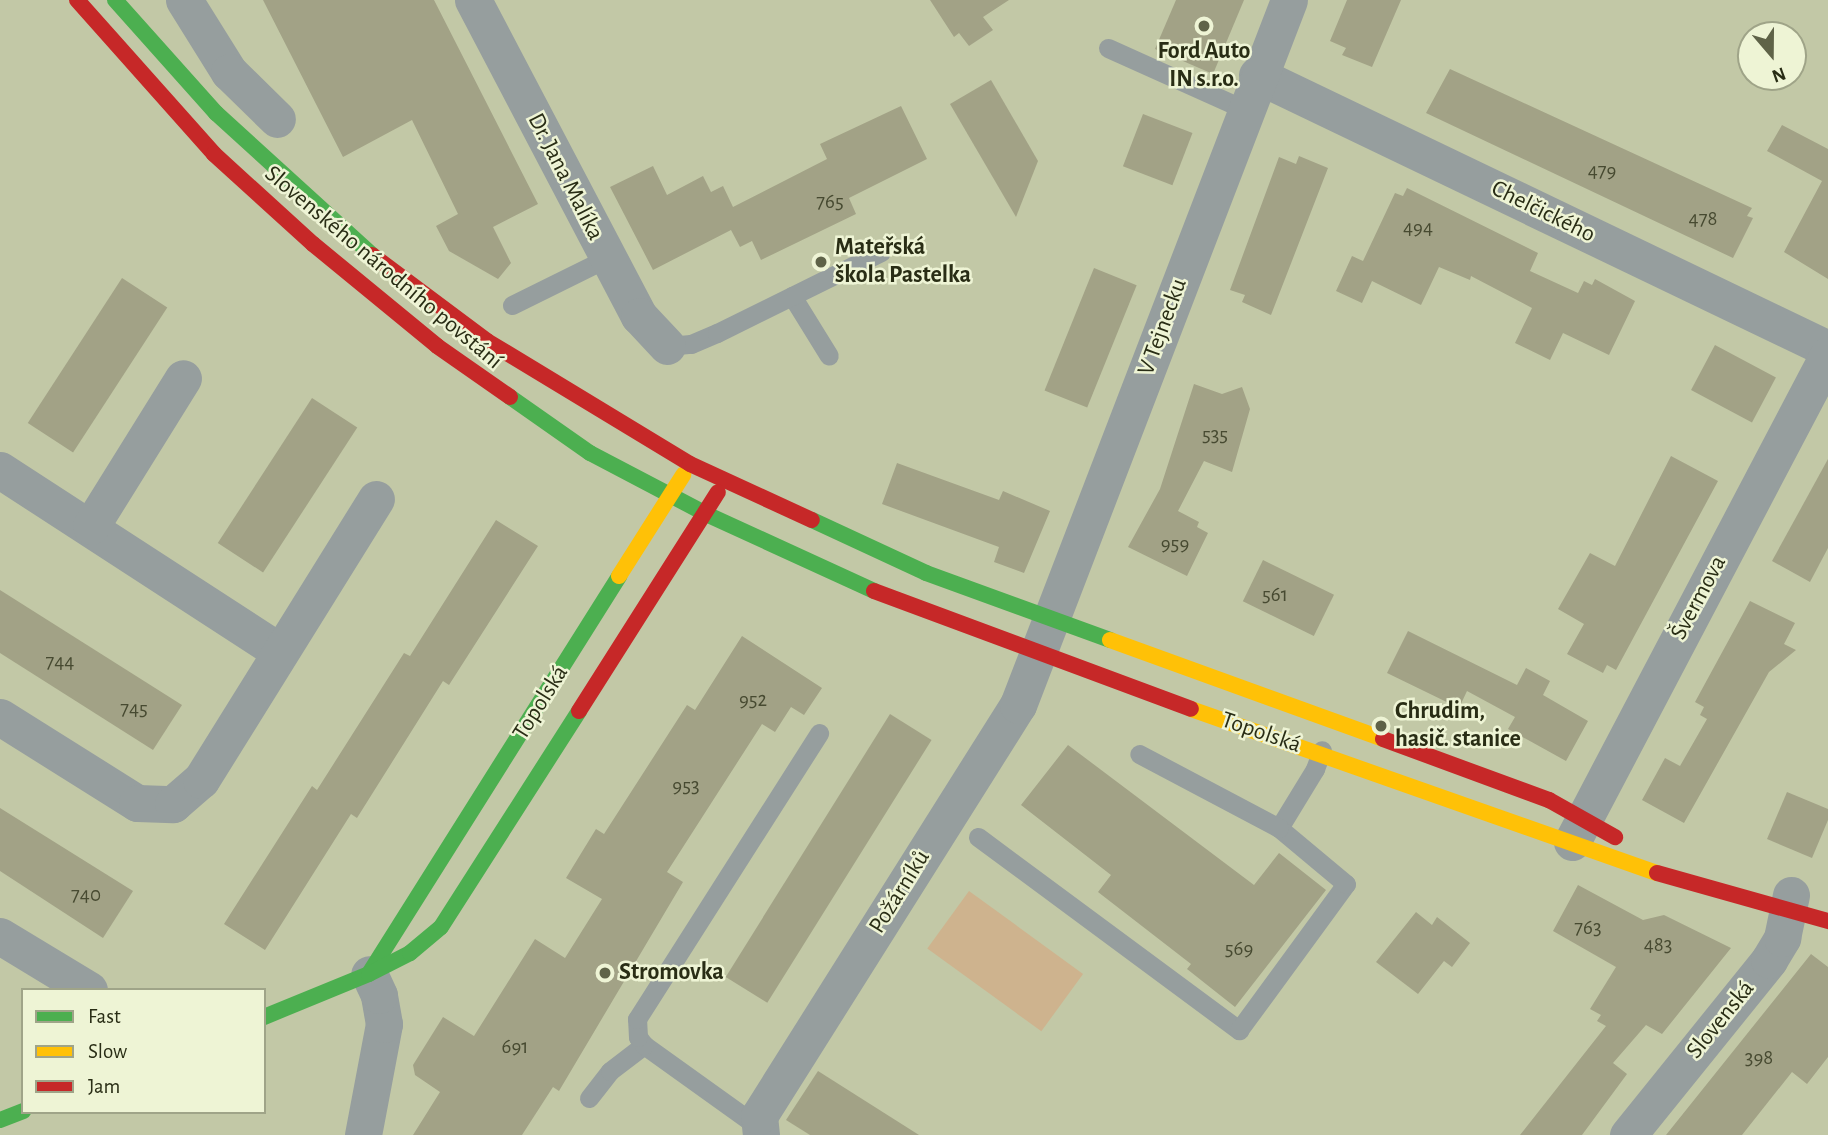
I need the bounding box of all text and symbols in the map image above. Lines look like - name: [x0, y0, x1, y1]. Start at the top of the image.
- marker: Ford Auto IN s.r.o.: [1196, 18, 1212, 34]
- north arrow: [1737, 21, 1807, 91]
- place label: Ford Auto IN s.r.o.: [1158, 38, 1250, 94]
- text: N: [1769, 63, 1788, 86]
- street label: Dr. Jana Malíka: [521, 109, 609, 245]
- house number: 479: [1588, 158, 1616, 184]
- street label: Slovenského národního povstání: [258, 160, 508, 376]
- street label: Chelčického: [1486, 174, 1600, 250]
- house number: 765: [816, 189, 844, 215]
- house number: 478: [1689, 206, 1717, 232]
- house number: 494: [1403, 215, 1433, 241]
- place label: Mateřská škola Pastelka: [835, 234, 971, 290]
- marker: Mateřská škola Pastelka: [813, 254, 829, 270]
- street label: V Tejnecku: [1132, 275, 1194, 379]
- house number: 535: [1202, 422, 1228, 448]
- house number: 959: [1161, 531, 1189, 557]
- street label: Švermova: [1665, 551, 1733, 645]
- house number: 561: [1262, 582, 1288, 608]
- house number: 744: [46, 649, 74, 675]
- street label: Topolská: [507, 660, 575, 746]
- house number: 952: [739, 687, 767, 713]
- house number: 745: [120, 696, 148, 722]
- place label: Chrudim, hasič. stanice: [1395, 698, 1521, 754]
- street label: Topolská: [1217, 706, 1305, 760]
- marker: Chrudim, hasič. stanice: [1373, 718, 1389, 734]
- house number: 953: [672, 773, 700, 799]
- street label: Požárníků: [863, 845, 937, 939]
- house number: 740: [71, 882, 101, 908]
- house number: 763: [1574, 915, 1602, 941]
- house number: 483: [1644, 932, 1672, 958]
- house number: 569: [1225, 936, 1253, 962]
- place label: Stromovka: [619, 959, 724, 987]
- marker: Stromovka: [597, 965, 613, 981]
- street label: Slovenská: [1681, 975, 1761, 1065]
- legend: [21, 988, 266, 1114]
- text: Fast: [88, 1006, 121, 1027]
- house number: 691: [502, 1034, 528, 1060]
- text: Slow: [88, 1041, 127, 1062]
- house number: 398: [1745, 1045, 1773, 1071]
- text: Jam: [88, 1076, 120, 1097]

